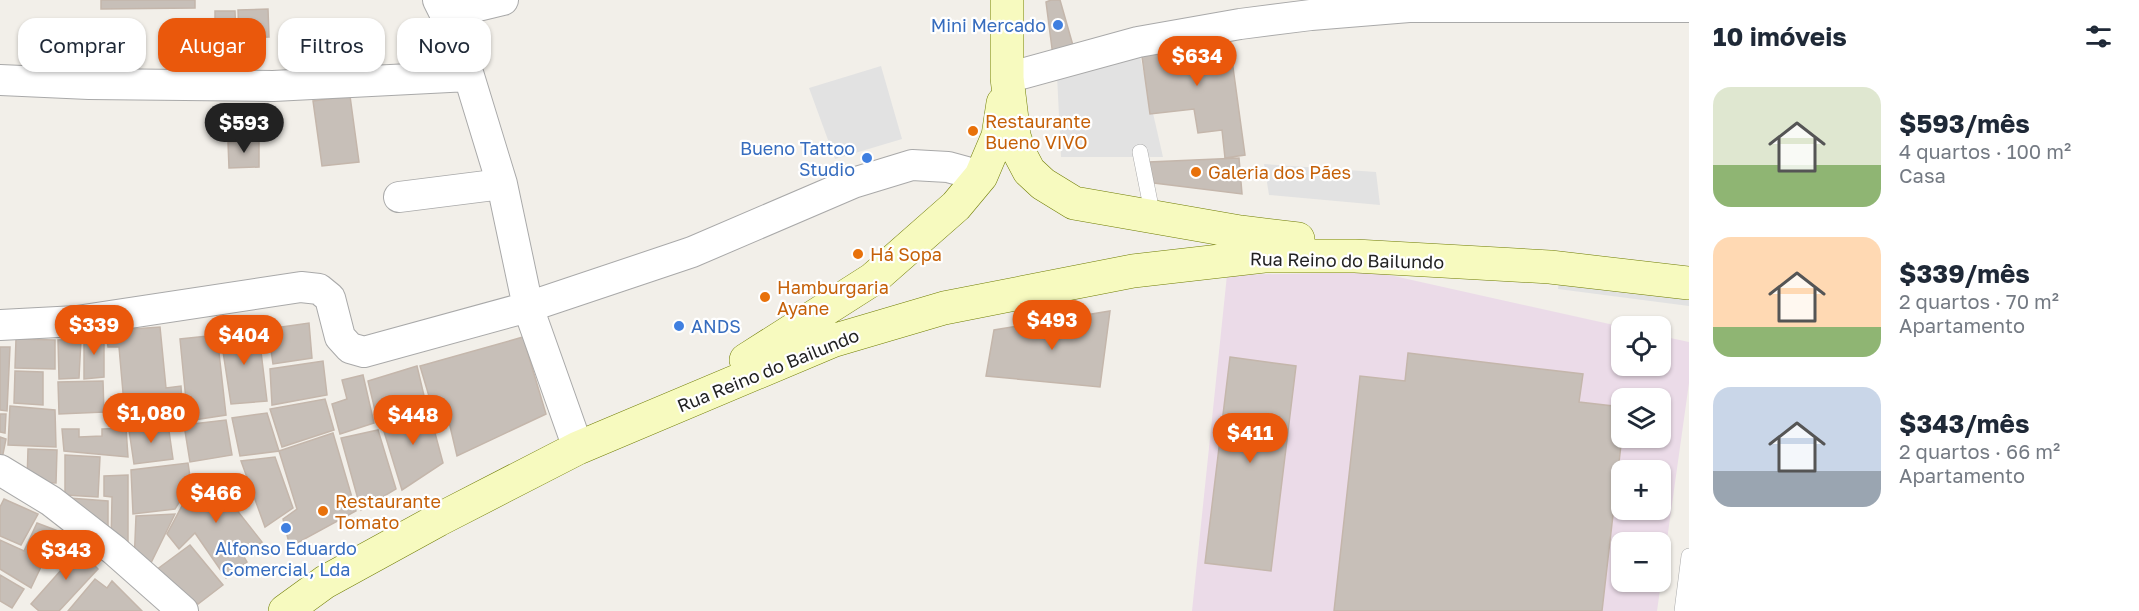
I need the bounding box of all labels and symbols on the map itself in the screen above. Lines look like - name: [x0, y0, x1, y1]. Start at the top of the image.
- place label: Mini Mercado: [931, 14, 1046, 36]
- marker: Mini Mercado: [1051, 18, 1065, 32]
- pin: $634: [1161, 36, 1233, 87]
- pin: $593: [208, 103, 280, 154]
- place label: Restaurante Bueno VIVO: [985, 110, 1091, 153]
- marker: Restaurante Bueno VIVO: [966, 124, 980, 138]
- place label: Bueno Tattoo Studio: [740, 137, 855, 180]
- marker: Bueno Tattoo Studio: [860, 151, 874, 165]
- place label: Galeria dos Pães: [1208, 161, 1351, 183]
- marker: Galeria dos Pães: [1189, 165, 1203, 179]
- place label: Há Sopa: [870, 243, 942, 265]
- marker: Há Sopa: [851, 247, 865, 261]
- street label: Rua Reino do Bailundo: [1250, 247, 1444, 273]
- place label: Hamburgaria Ayane: [777, 276, 889, 319]
- marker: Hamburgaria Ayane: [758, 290, 772, 304]
- pin: $493: [1016, 300, 1088, 351]
- pin: $339: [58, 305, 130, 356]
- pin: $404: [208, 315, 280, 366]
- place label: ANDS: [691, 315, 741, 337]
- marker: ANDS: [672, 319, 686, 333]
- street label: Rua Reino do Bailundo: [674, 323, 862, 417]
- pin: $1,080: [102, 393, 200, 444]
- pin: $448: [377, 395, 449, 446]
- pin: $411: [1214, 413, 1286, 464]
- pin: $466: [180, 473, 252, 524]
- place label: Restaurante Tomato: [335, 490, 441, 533]
- marker: Restaurante Tomato: [316, 504, 330, 518]
- marker: Alfonso Eduardo Comercial, Lda: [279, 521, 293, 535]
- pin: $343: [30, 530, 102, 581]
- place label: Alfonso Eduardo Comercial, Lda: [215, 537, 357, 580]

